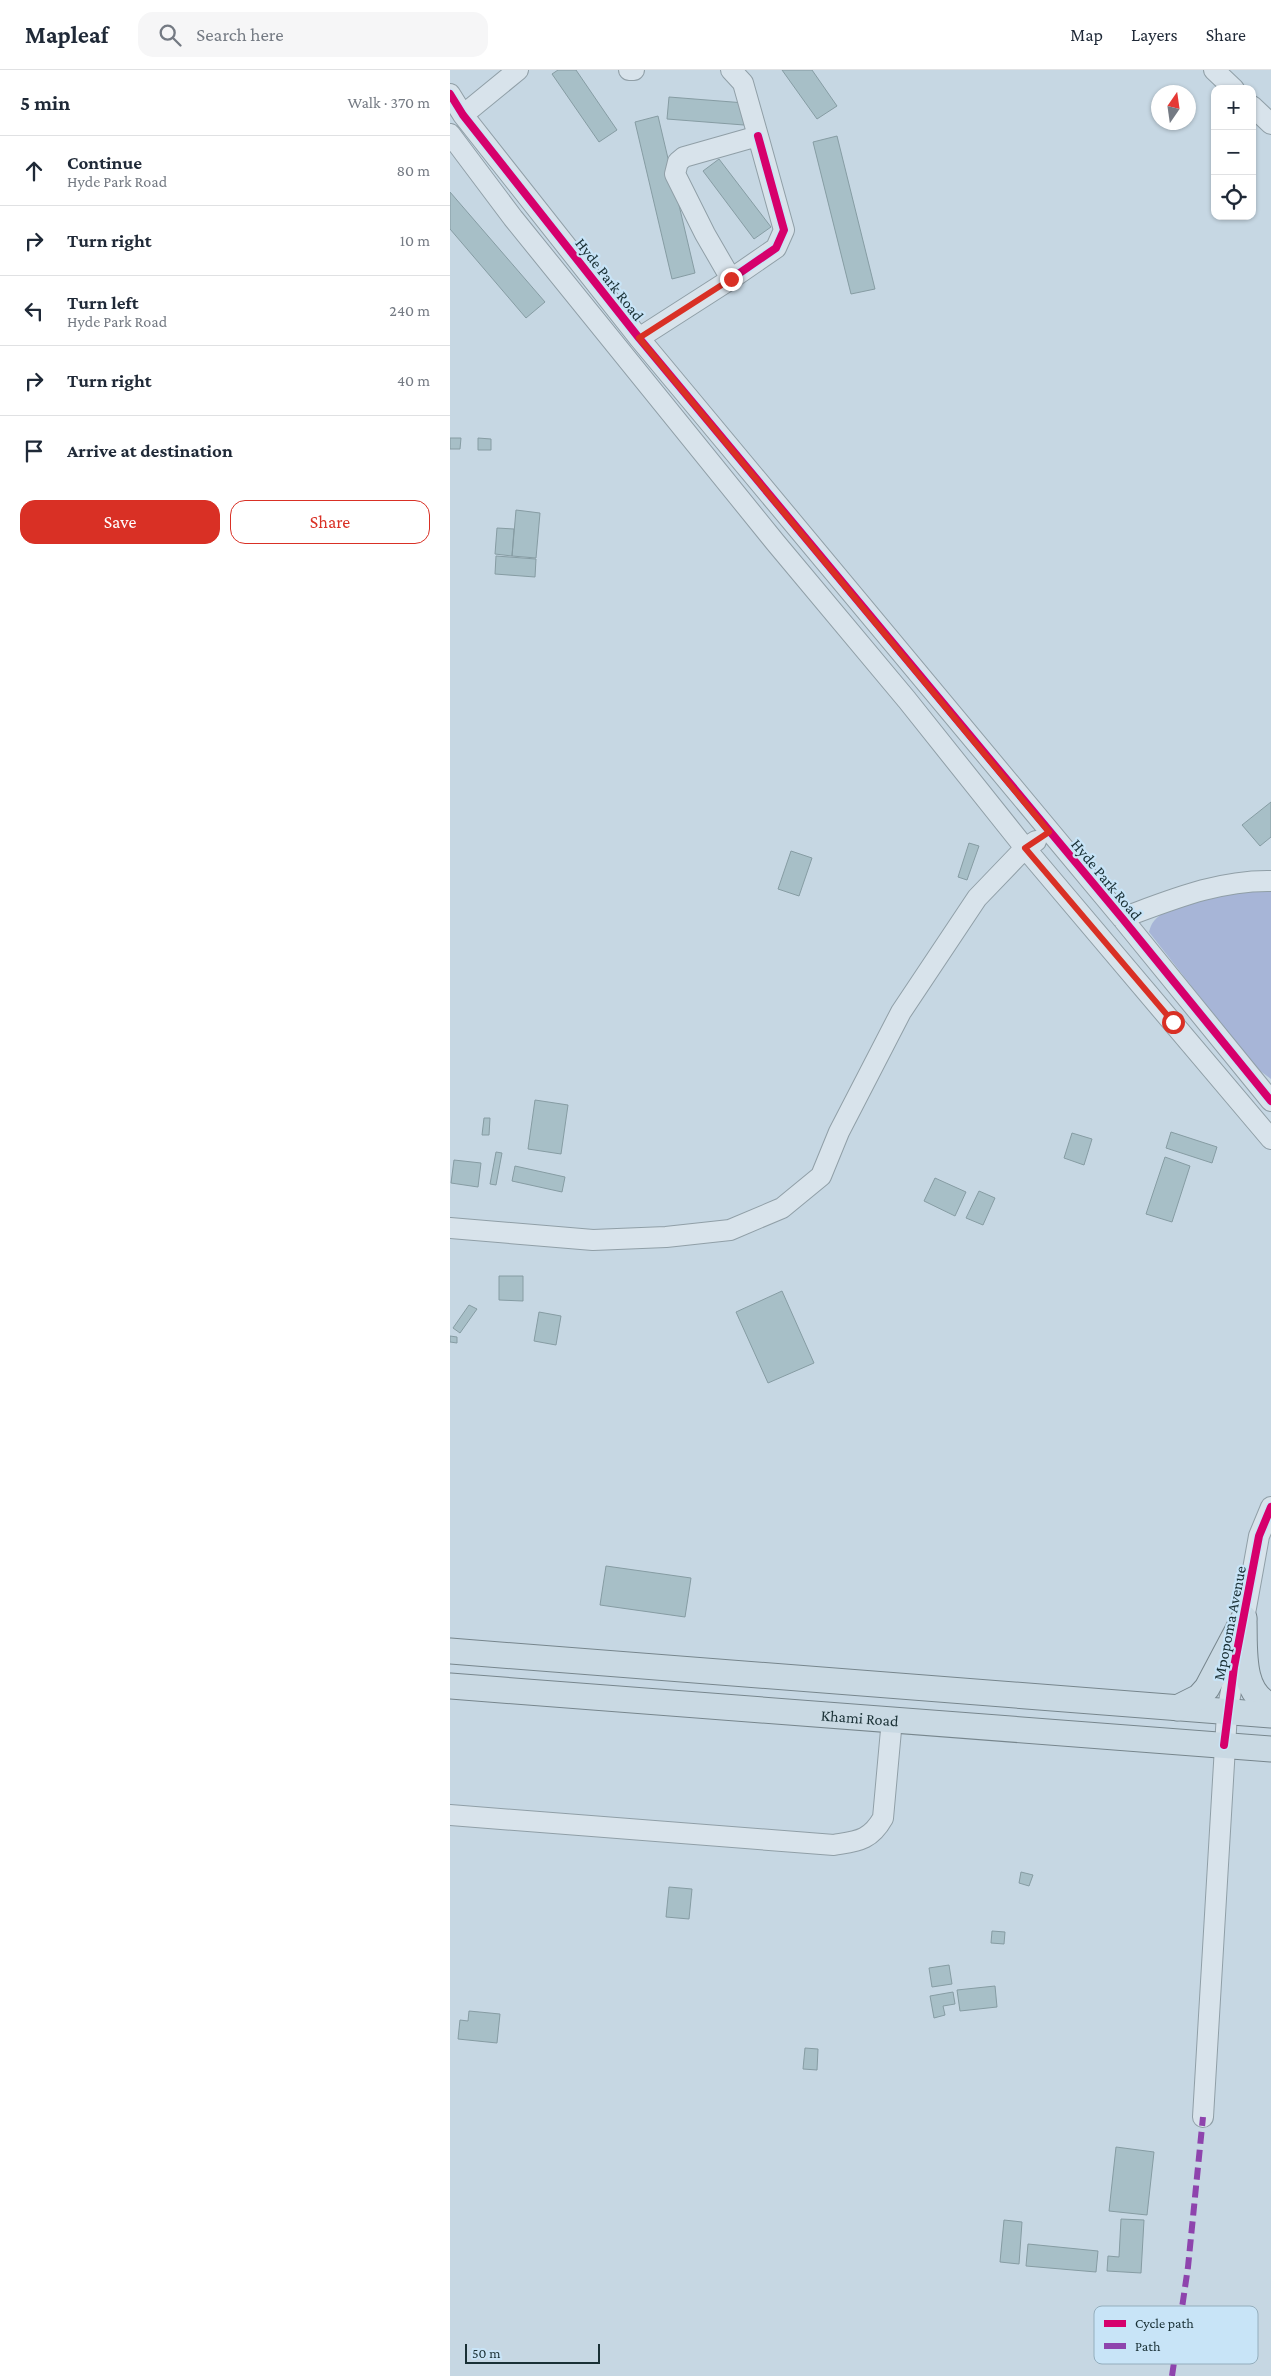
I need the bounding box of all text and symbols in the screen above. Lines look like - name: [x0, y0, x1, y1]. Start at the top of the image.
- search box: [138, 12, 488, 57]
- text: Mapleaf: [25, 21, 108, 48]
- icon: search: [156, 21, 184, 49]
- text: Search here: [196, 24, 284, 45]
- text: Map: [1070, 25, 1103, 45]
- text: Layers: [1131, 25, 1178, 45]
- text: Share: [1206, 25, 1246, 45]
- north arrow: [1151, 85, 1196, 130]
- map controls: [1211, 85, 1256, 220]
- button: +: [1211, 85, 1256, 130]
- text: 5 min: [20, 91, 70, 115]
- text: Walk · 370 m: [347, 94, 430, 111]
- button: −: [1211, 130, 1256, 175]
- text: Continue: [67, 152, 142, 173]
- icon: ahead: [20, 157, 48, 185]
- text: 80 m: [396, 162, 430, 179]
- text: Hyde Park Road: [67, 173, 167, 190]
- button: locate: [1211, 175, 1256, 220]
- icon: right: [20, 227, 48, 255]
- text: Turn right: [67, 230, 152, 251]
- text: 10 m: [400, 232, 430, 249]
- street label: Hyde Park Road: [571, 235, 647, 325]
- route end: [720, 268, 743, 291]
- text: Turn left: [67, 292, 139, 313]
- icon: left: [20, 297, 48, 325]
- text: 240 m: [389, 302, 430, 319]
- text: Hyde Park Road: [67, 313, 167, 330]
- icon: right: [20, 367, 48, 395]
- text: Turn right: [67, 370, 152, 391]
- text: 40 m: [397, 372, 430, 389]
- icon: arrive: [20, 437, 48, 465]
- text: Arrive at destination: [67, 440, 233, 461]
- button: Save: [20, 500, 220, 544]
- button: Share: [230, 500, 430, 544]
- street label: Hyde Park Road: [1067, 836, 1146, 924]
- route start: [1162, 1011, 1185, 1034]
- street label: Mpopoma Avenue: [1210, 1564, 1250, 1682]
- street label: Khami Road: [820, 1706, 900, 1729]
- legend: [1094, 2306, 1258, 2364]
- text: Cycle path: [1135, 2315, 1194, 2331]
- text: Path: [1135, 2338, 1161, 2354]
- scale bar: [465, 2341, 600, 2364]
- text: 50 m: [472, 2345, 500, 2361]

